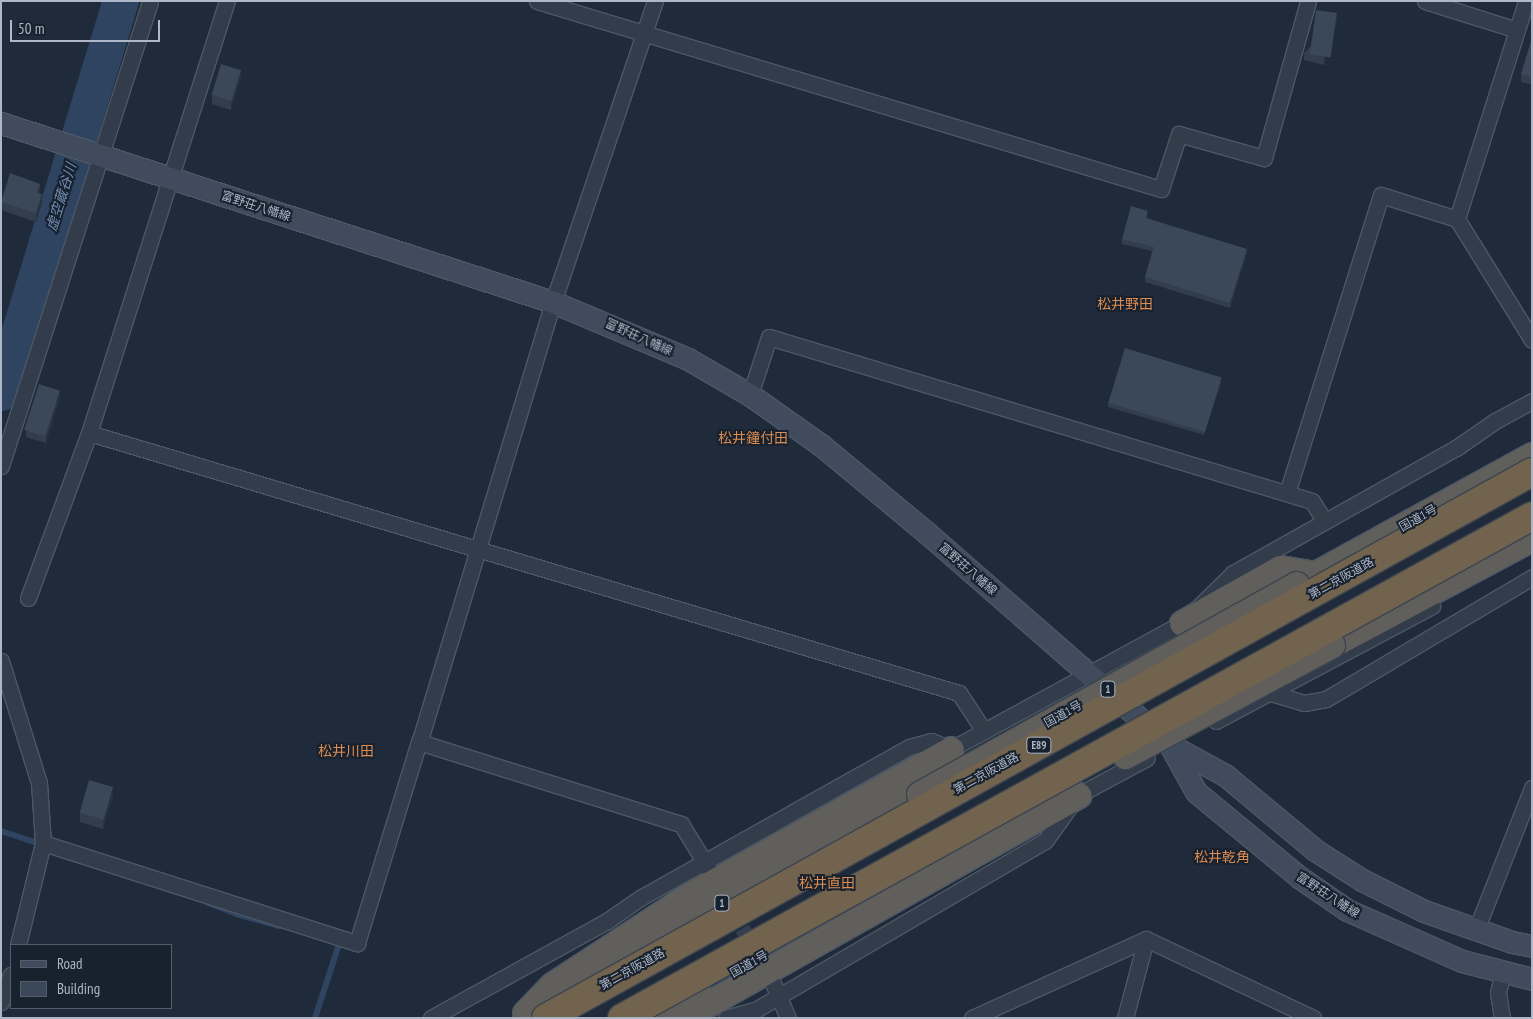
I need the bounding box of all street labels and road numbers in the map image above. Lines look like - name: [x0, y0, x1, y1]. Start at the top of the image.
- street label: 富野荘八幡線: [220, 188, 292, 224]
- street label: 富野荘八幡線: [603, 316, 675, 358]
- street label: 国道1号: [1396, 502, 1440, 534]
- street label: 富野荘八幡線: [936, 540, 1000, 598]
- street label: 第二京阪道路: [1306, 554, 1376, 602]
- road number: 1: [1099, 681, 1117, 698]
- street label: 国道1号: [1041, 698, 1085, 730]
- road number: E89: [1025, 736, 1053, 754]
- street label: 第二京阪道路: [951, 749, 1021, 797]
- street label: 富野荘八幡線: [1294, 869, 1362, 921]
- road number: 1: [713, 894, 731, 911]
- street label: 第二京阪道路: [597, 945, 667, 993]
- street label: 国道1号: [727, 948, 771, 980]

